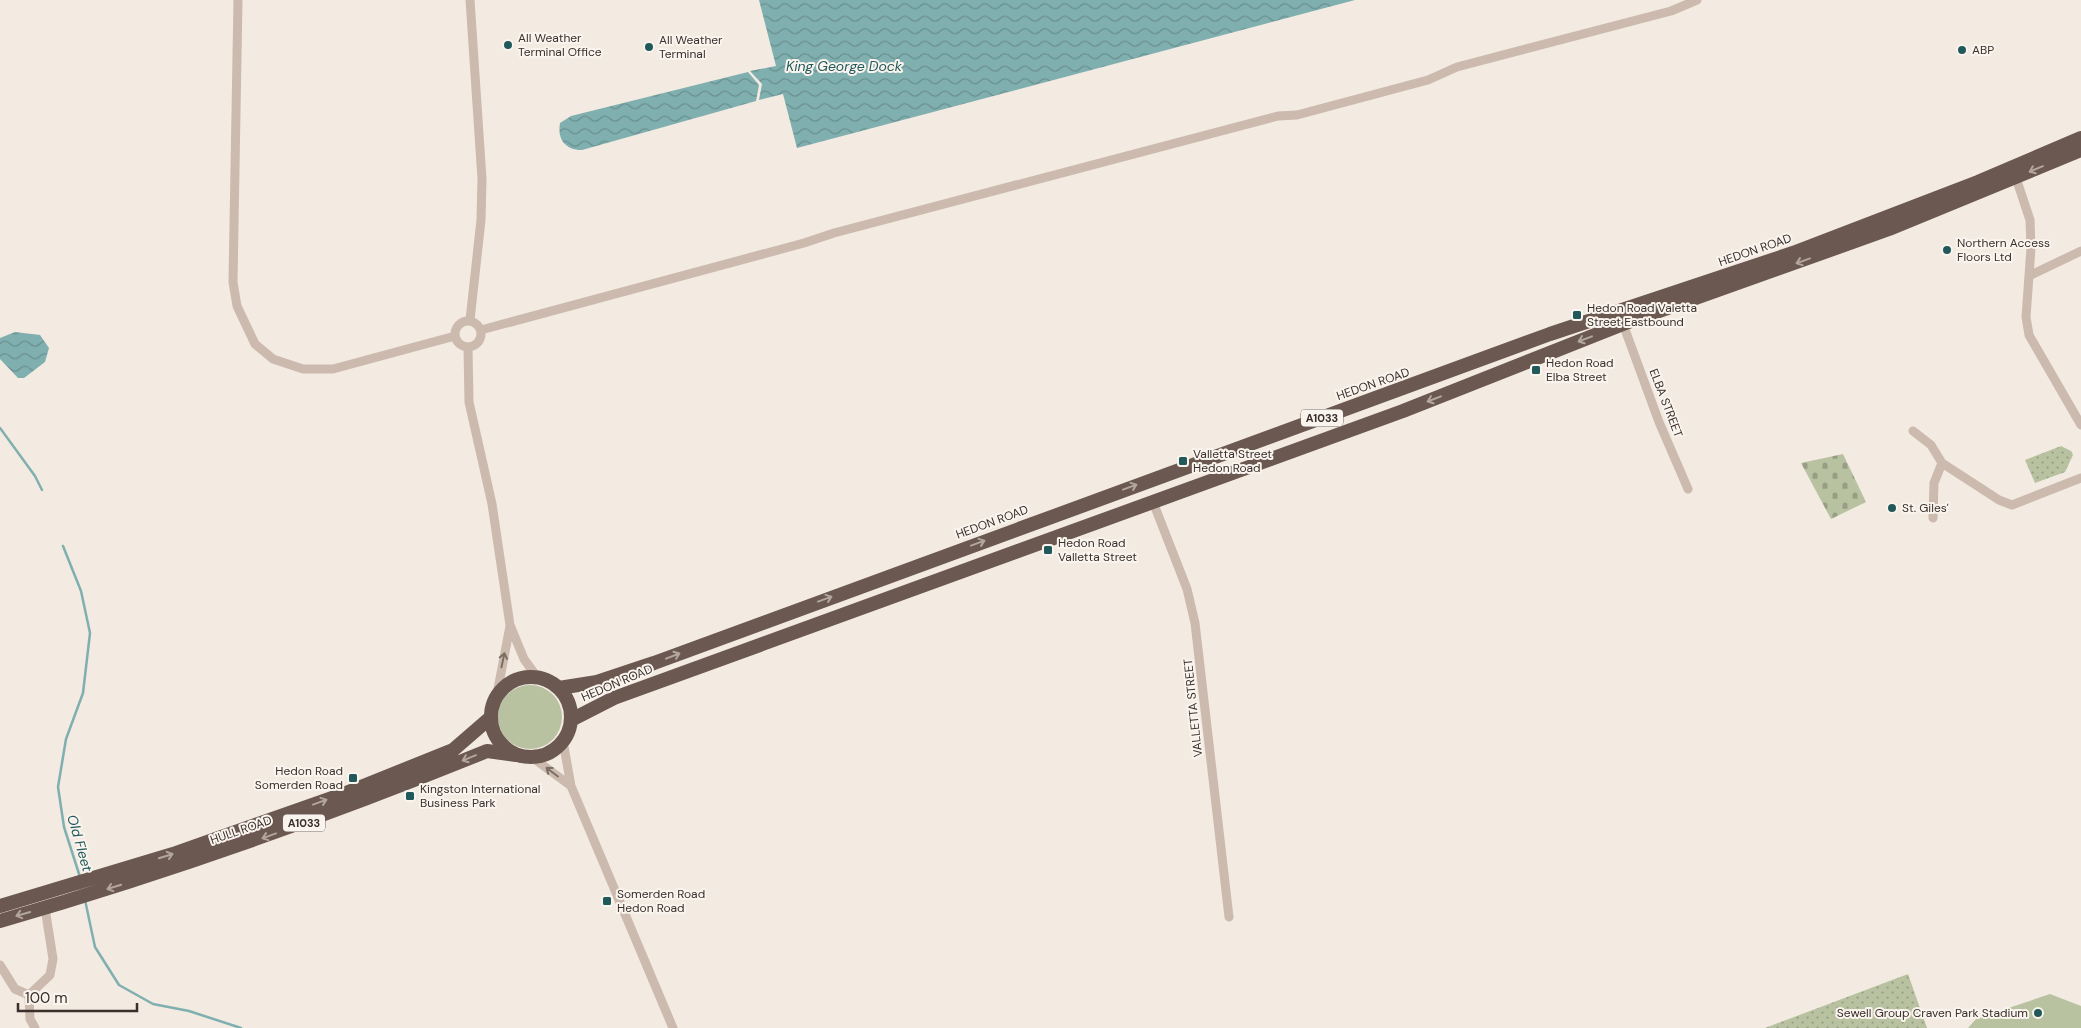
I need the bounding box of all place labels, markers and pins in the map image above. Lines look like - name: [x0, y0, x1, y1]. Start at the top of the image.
- place label: All Weather Terminal Office: [518, 30, 602, 60]
- place label: All Weather Terminal: [659, 32, 723, 62]
- marker: All Weather Terminal Office: [502, 39, 514, 51]
- marker: All Weather Terminal: [643, 41, 655, 53]
- place label: ABP: [1972, 42, 1994, 58]
- marker: ABP: [1956, 44, 1968, 56]
- place label: Northern Access Floors Ltd: [1957, 235, 2050, 265]
- marker: Northern Access Floors Ltd: [1941, 244, 1953, 256]
- place label: Hedon Road Valetta Street Eastbound: [1587, 300, 1697, 330]
- marker: Hedon Road Valetta Street Eastbound: [1571, 309, 1583, 321]
- place label: Hedon Road Elba Street: [1546, 355, 1614, 385]
- marker: Hedon Road Elba Street: [1530, 364, 1542, 376]
- place label: Valletta Street Hedon Road: [1193, 446, 1272, 476]
- marker: Valletta Street Hedon Road: [1177, 455, 1189, 467]
- place label: St. Giles': [1902, 500, 1949, 516]
- marker: St. Giles': [1886, 502, 1898, 514]
- place label: Hedon Road Valletta Street: [1058, 535, 1137, 565]
- marker: Hedon Road Valletta Street: [1042, 544, 1054, 556]
- place label: Hedon Road Somerden Road: [255, 763, 343, 793]
- marker: Hedon Road Somerden Road: [347, 772, 359, 784]
- place label: Kingston International Business Park: [420, 781, 541, 811]
- marker: Kingston International Business Park: [404, 790, 416, 802]
- place label: Somerden Road Hedon Road: [617, 886, 705, 916]
- marker: Somerden Road Hedon Road: [601, 895, 613, 907]
- place label: Sewell Group Craven Park Stadium: [1837, 1005, 2028, 1021]
- marker: Sewell Group Craven Park Stadium: [2032, 1007, 2044, 1019]

